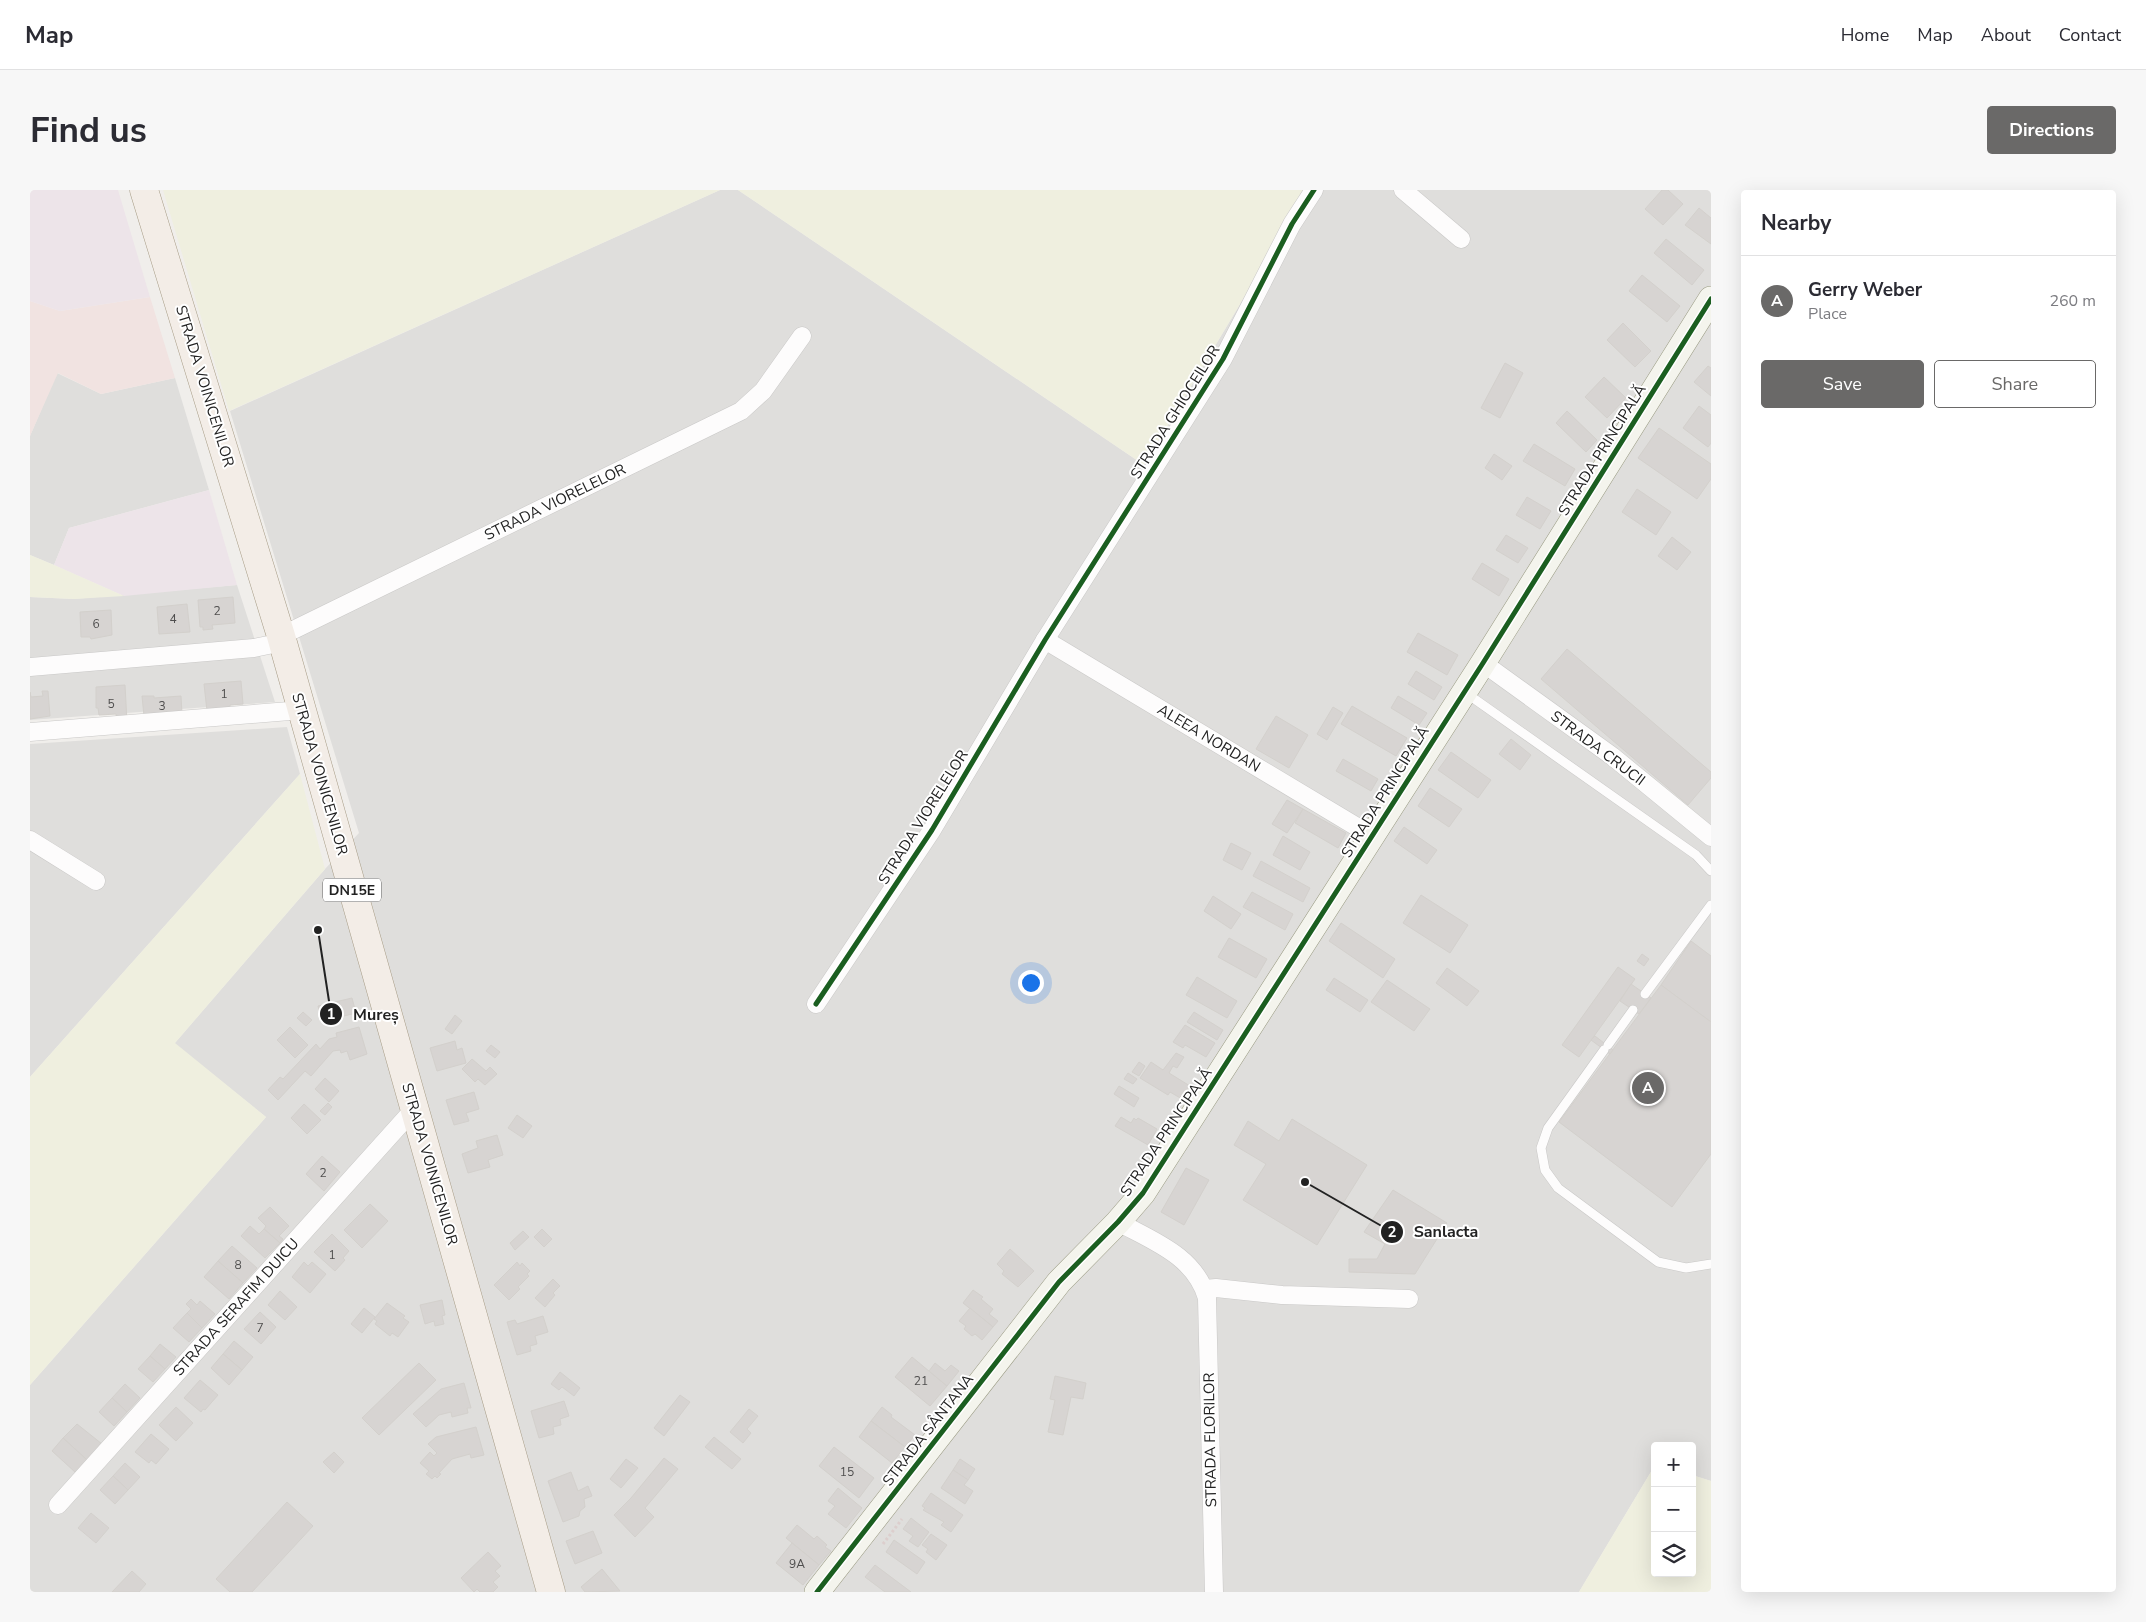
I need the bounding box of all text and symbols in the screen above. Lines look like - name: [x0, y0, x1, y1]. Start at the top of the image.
- text: Map: [25, 19, 73, 51]
- text: Home: [1841, 23, 1889, 47]
- text: Map: [1917, 23, 1953, 47]
- text: About: [1981, 23, 2031, 47]
- text: Contact: [2059, 23, 2121, 47]
- button: Directions: [1987, 106, 2116, 154]
- text: Find us: [30, 107, 147, 154]
- text: Nearby: [1761, 209, 1831, 237]
- text: Gerry Weber: [1808, 277, 1922, 303]
- text: A: [1771, 290, 1783, 312]
- text: 260 m: [2049, 290, 2096, 312]
- street label: STRADA VOINICENILOR: [171, 303, 239, 469]
- text: Place: [1808, 303, 1847, 325]
- street label: STRADA GHIOCEILOR: [1126, 341, 1224, 483]
- button: Save: [1761, 360, 1924, 408]
- button: Share: [1934, 360, 2096, 408]
- street label: STRADA PRINCIPALĂ: [1553, 381, 1651, 519]
- street label: STRADA VIORELELOR: [481, 459, 629, 545]
- house number: 2: [213, 603, 221, 619]
- house number: 4: [169, 611, 177, 627]
- house number: 6: [92, 616, 100, 632]
- house number: 1: [220, 686, 228, 702]
- street label: STRADA VOINICENILOR: [287, 691, 353, 857]
- house number: 5: [107, 696, 115, 712]
- house number: 3: [158, 698, 166, 714]
- street label: ALEEA NORDAN: [1154, 699, 1264, 777]
- street label: STRADA CRUCII: [1547, 706, 1649, 790]
- street label: STRADA PRINCIPALĂ: [1336, 723, 1434, 861]
- street label: STRADA VIORELELOR: [873, 746, 973, 888]
- road number: DN15E: [323, 878, 381, 902]
- your location: [1018, 970, 1044, 996]
- callout: Mureș: [318, 999, 409, 1030]
- text: 1: [326, 1004, 336, 1024]
- text: Mureș: [353, 1004, 399, 1026]
- street label: STRADA PRINCIPALĂ: [1115, 1064, 1217, 1200]
- pin: A: [1632, 1069, 1664, 1107]
- street label: STRADA VOINICENILOR: [397, 1081, 463, 1247]
- house number: 2: [319, 1165, 327, 1181]
- callout: Sanlacta: [1379, 1216, 1489, 1247]
- text: Sanlacta: [1414, 1221, 1478, 1243]
- text: 2: [1387, 1222, 1397, 1242]
- street label: STRADA SERAFIM DUICU: [169, 1234, 303, 1380]
- house number: 1: [328, 1247, 336, 1263]
- house number: 8: [234, 1257, 242, 1273]
- house number: 7: [256, 1320, 264, 1336]
- street label: STRADA SÂNTANA: [878, 1370, 978, 1490]
- street label: STRADA FLORILOR: [1199, 1372, 1221, 1508]
- house number: 21: [914, 1373, 928, 1389]
- map controls: [1651, 1442, 1696, 1577]
- button: +: [1651, 1442, 1696, 1487]
- house number: 15: [840, 1464, 854, 1480]
- button: −: [1651, 1487, 1696, 1532]
- button: layers: [1651, 1532, 1696, 1577]
- house number: 9A: [789, 1556, 805, 1572]

